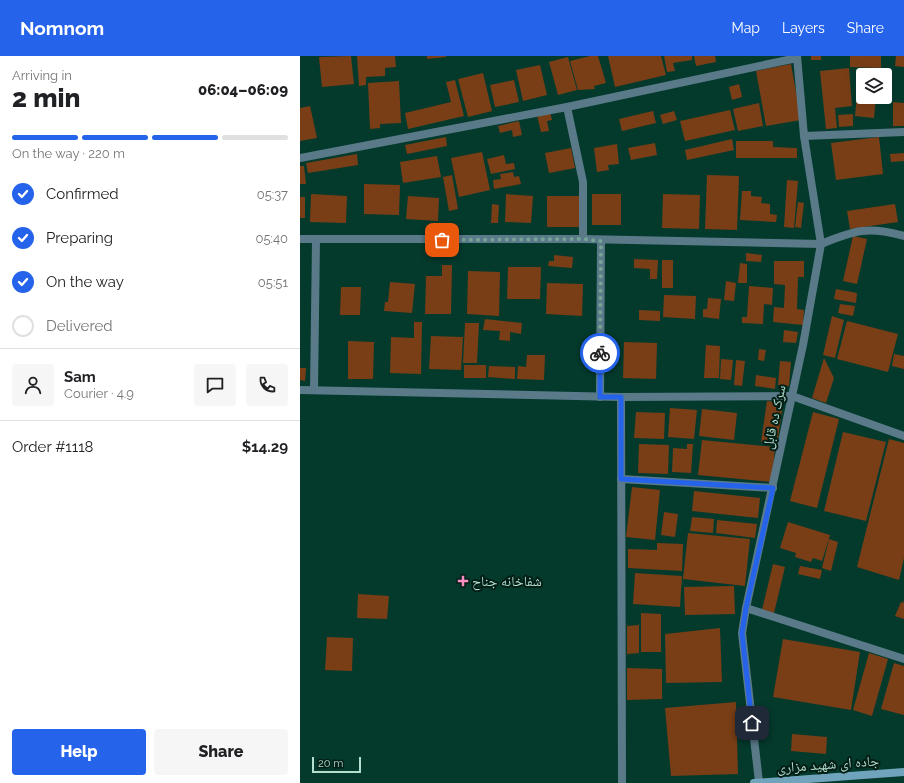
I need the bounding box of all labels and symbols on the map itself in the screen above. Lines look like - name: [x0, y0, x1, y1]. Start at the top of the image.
- pin: [425, 223, 459, 257]
- courier: [580, 333, 620, 373]
- street label: سرک ده قابل: [759, 383, 790, 451]
- place label: شفاخانه جناح: [472, 573, 542, 591]
- marker: شفاخانه جناح: [457, 575, 469, 587]
- pin: [735, 706, 769, 740]
- street label: جاده ای شهید مزاری: [776, 752, 880, 777]
- scale bar: [312, 755, 361, 774]

